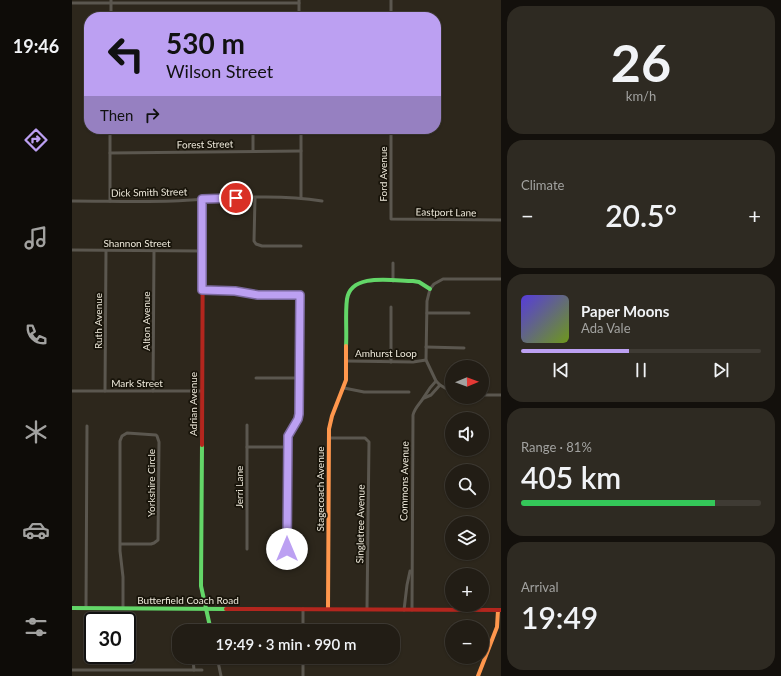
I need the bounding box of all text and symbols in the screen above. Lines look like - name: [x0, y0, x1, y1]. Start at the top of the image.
- text: 530 m: [166, 26, 245, 60]
- icon: left: [100, 28, 152, 80]
- text: 26: [611, 31, 671, 93]
- text: 19:46: [13, 35, 59, 57]
- text: Wilson Street: [166, 60, 273, 82]
- text: km/h: [626, 88, 656, 104]
- icon: right: [141, 104, 163, 126]
- text: Then: [100, 106, 133, 124]
- icon: directions: [22, 126, 50, 154]
- street label: Forest Street: [177, 138, 234, 150]
- street label: Ford Avenue: [377, 146, 389, 202]
- text: Climate: [521, 177, 564, 193]
- pin: [219, 181, 253, 215]
- street label: Dick Smith Street: [111, 185, 188, 199]
- icon: arrive: [225, 187, 247, 209]
- text: 20.5°: [605, 197, 677, 233]
- text: −: [521, 202, 534, 229]
- text: +: [748, 202, 761, 229]
- street label: Eastport Lane: [416, 205, 476, 219]
- icon: music: [22, 224, 50, 252]
- street label: Shannon Street: [103, 237, 171, 249]
- street label: Alton Avenue: [140, 291, 152, 351]
- street label: Ruth Avenue: [92, 293, 104, 349]
- text: Paper Moons: [581, 302, 669, 320]
- text: Ada Vale: [581, 320, 631, 336]
- icon: phone: [22, 321, 50, 349]
- street label: Amhurst Loop: [355, 347, 417, 359]
- icon: previous: [550, 359, 572, 381]
- icon: pause: [630, 359, 652, 381]
- icon: next: [710, 359, 732, 381]
- north arrow: [445, 360, 489, 404]
- map controls: [445, 360, 489, 664]
- street label: Adrian Avenue: [187, 372, 199, 436]
- street label: Mark Street: [111, 377, 163, 389]
- button: sound: [445, 412, 489, 456]
- icon: climate: [22, 418, 50, 446]
- text: Range · 81%: [521, 439, 592, 455]
- street label: Commons Avenue: [397, 441, 411, 521]
- street label: Stagecoach Avenue: [314, 446, 326, 532]
- street label: Yorkshire Circle: [145, 449, 157, 517]
- text: 405 km: [521, 459, 621, 495]
- button: search: [445, 464, 489, 508]
- street label: Jerri Lane: [233, 466, 245, 508]
- street label: Singletree Avenue: [353, 484, 367, 564]
- icon: car: [22, 516, 50, 544]
- button: layers: [445, 516, 489, 560]
- position arrow: [266, 528, 308, 570]
- button: +: [445, 568, 489, 612]
- text: Arrival: [521, 579, 558, 595]
- street label: Butterfield Coach Road: [137, 594, 239, 606]
- text: 19:49: [521, 599, 598, 635]
- speed limit sign: 30: [84, 612, 136, 664]
- icon: filters: [22, 613, 50, 641]
- button: −: [445, 620, 489, 664]
- text: 19:49 · 3 min · 990 m: [216, 635, 356, 653]

